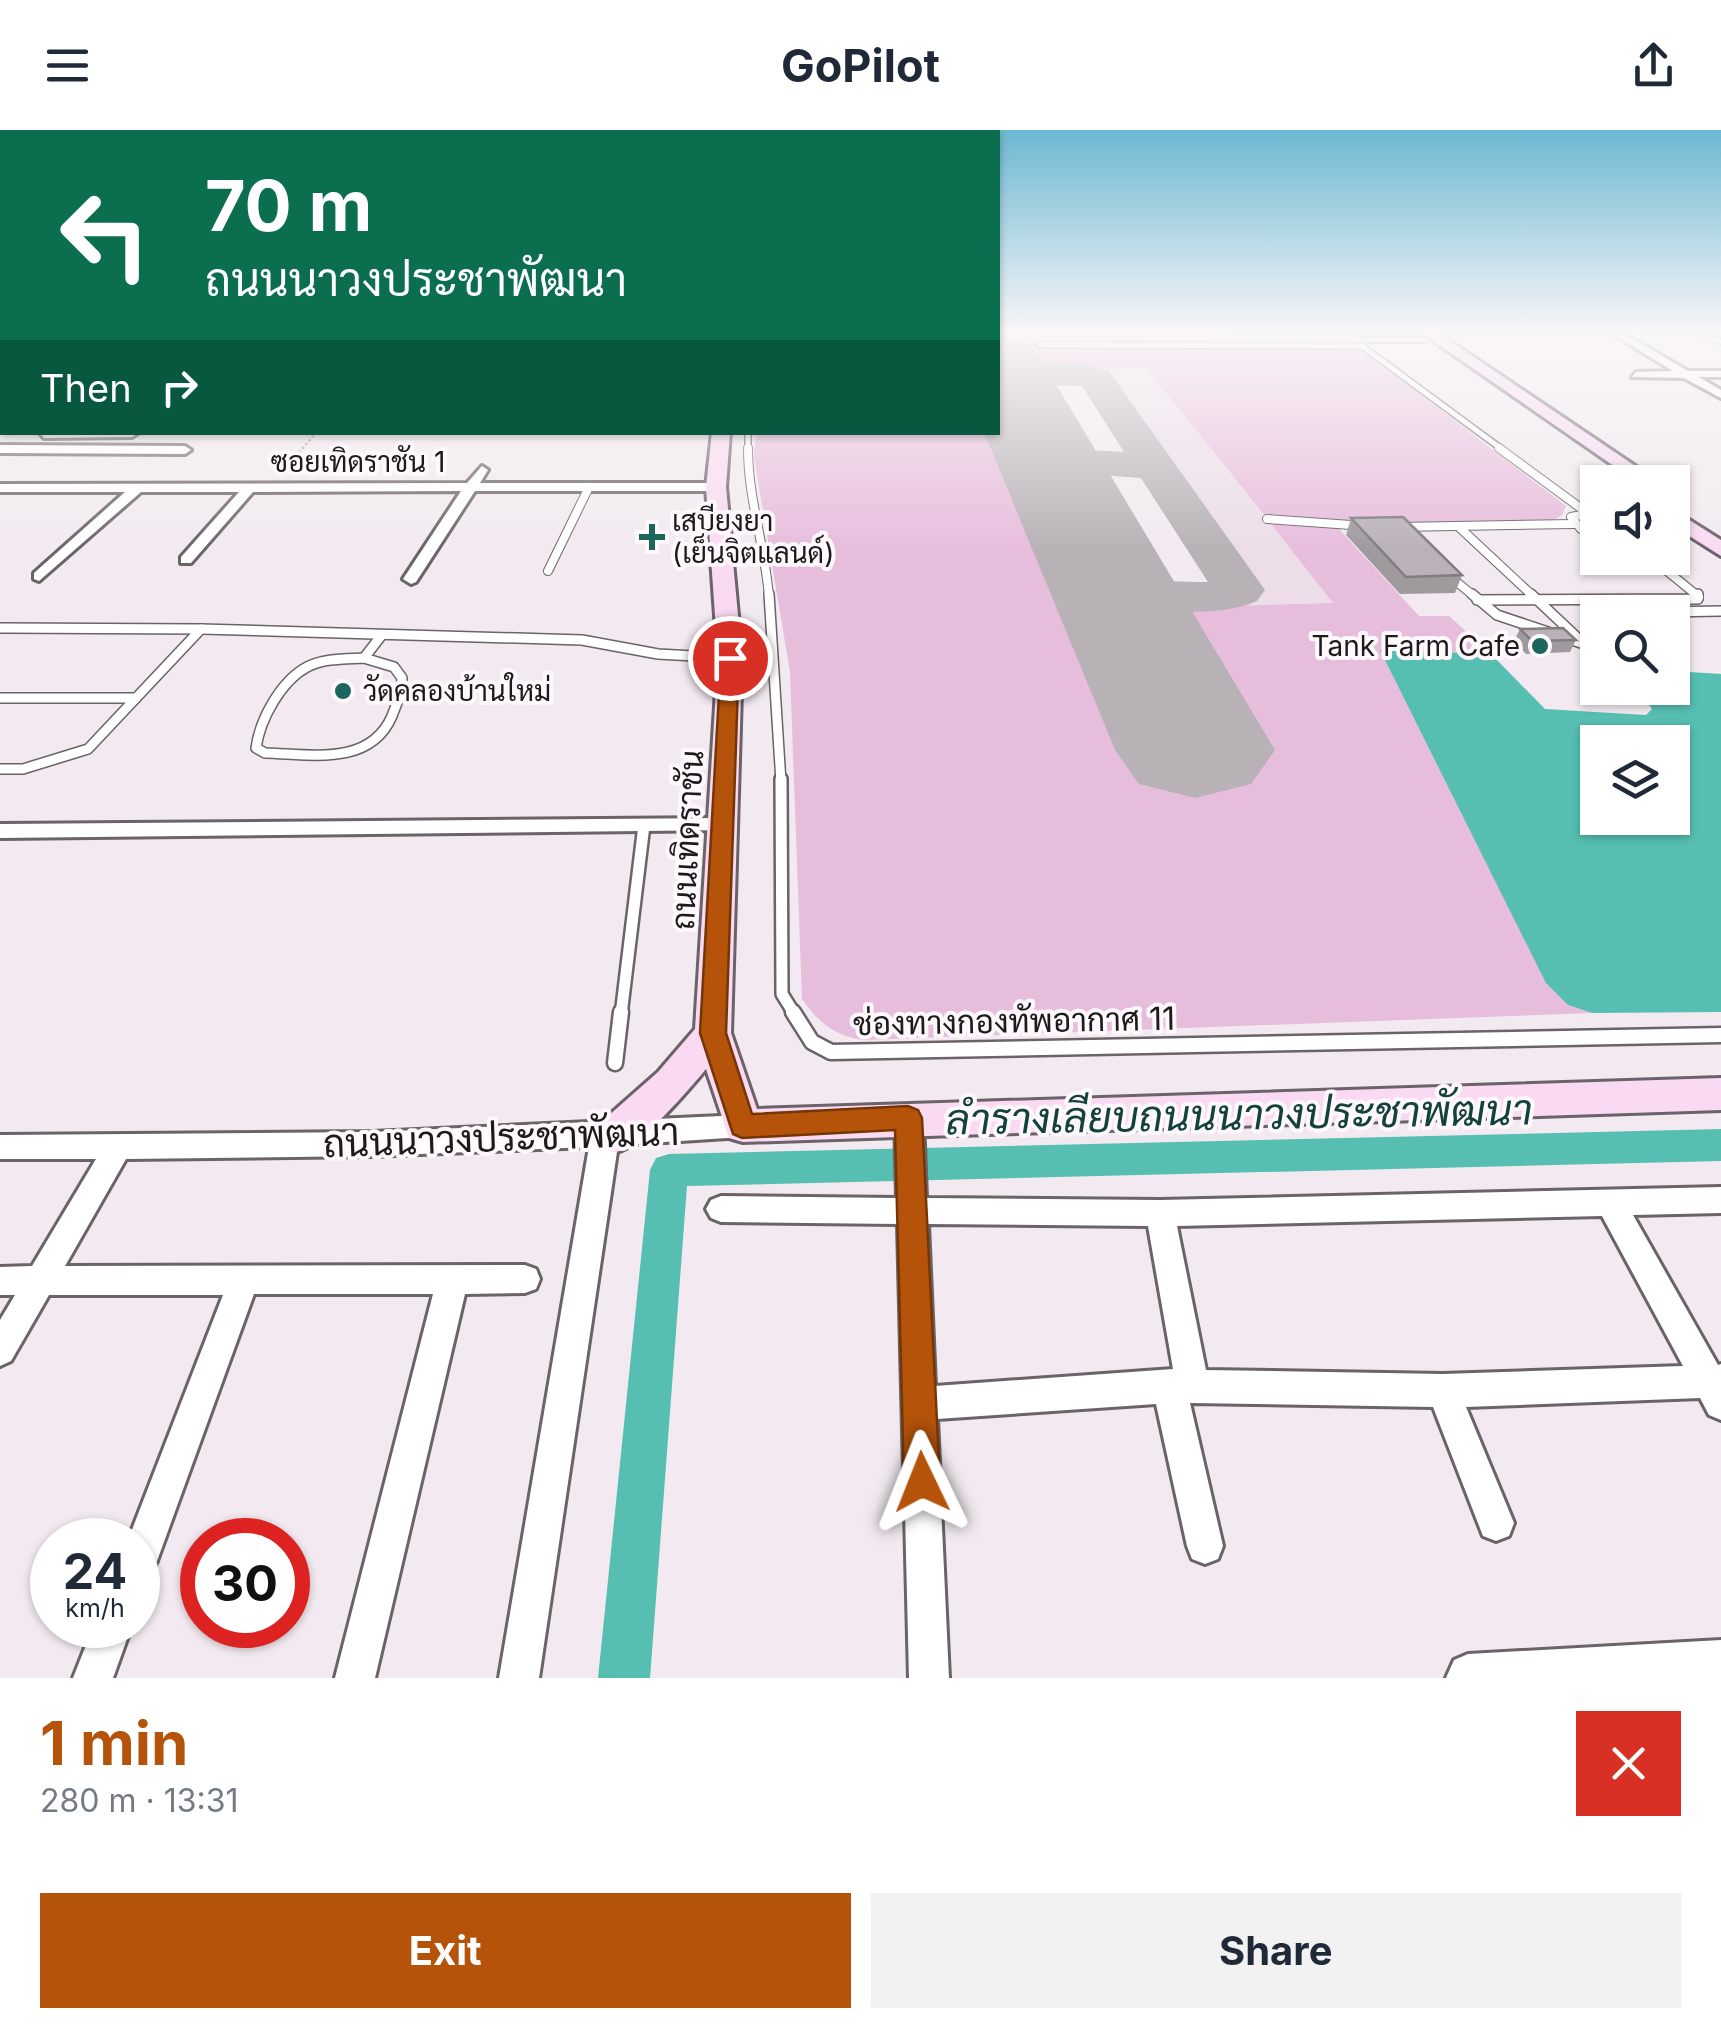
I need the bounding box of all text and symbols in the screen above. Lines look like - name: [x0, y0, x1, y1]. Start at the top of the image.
- icon: menu: [40, 38, 95, 93]
- text: GoPilot: [781, 38, 940, 93]
- icon: share: [1626, 38, 1681, 93]
- text: 70 m: [205, 163, 372, 248]
- icon: left: [40, 170, 170, 300]
- text: ถนนนาวงประชาพัฒนา: [205, 252, 627, 307]
- icon: right: [152, 360, 207, 415]
- text: Then: [40, 365, 132, 411]
- street label: ซอยเทิดราชัน 1: [271, 444, 445, 479]
- map controls: [1580, 465, 1690, 835]
- button: sound: [1580, 465, 1690, 575]
- place label: เสบียงยา (เย็นจิตแลนด์): [672, 503, 834, 570]
- marker: เสบียงยา (เย็นจิตแลนด์): [641, 526, 663, 548]
- button: search: [1580, 595, 1690, 705]
- pin: [688, 616, 773, 701]
- place label: Tank Farm Cafe: [1311, 629, 1520, 663]
- icon: arrive: [703, 631, 758, 686]
- marker: Tank Farm Cafe: [1529, 635, 1551, 657]
- place label: วัดคลองบ้านใหม่: [363, 672, 551, 708]
- marker: วัดคลองบ้านใหม่: [332, 680, 354, 702]
- button: layers: [1580, 725, 1690, 835]
- street label: ถนนเทิดราชัน: [663, 749, 711, 931]
- street label: ช่องทางกองทัพอากาศ 11: [853, 999, 1175, 1043]
- water label: ลำรางเลียบถนนนาวงประชาพัฒนา: [945, 1083, 1533, 1145]
- street label: ถนนนาวงประชาพัฒนา: [322, 1108, 680, 1166]
- position arrow: [870, 1430, 974, 1534]
- speed limit sign: 30: [180, 1518, 310, 1648]
- text: 24: [63, 1541, 127, 1601]
- text: km/h: [65, 1593, 125, 1623]
- text: 1 min: [40, 1707, 188, 1779]
- button: close: [1576, 1711, 1681, 1816]
- text: 280 m · 13:31: [40, 1781, 239, 1820]
- button: Exit: [40, 1893, 851, 2008]
- button: Share: [871, 1893, 1681, 2008]

